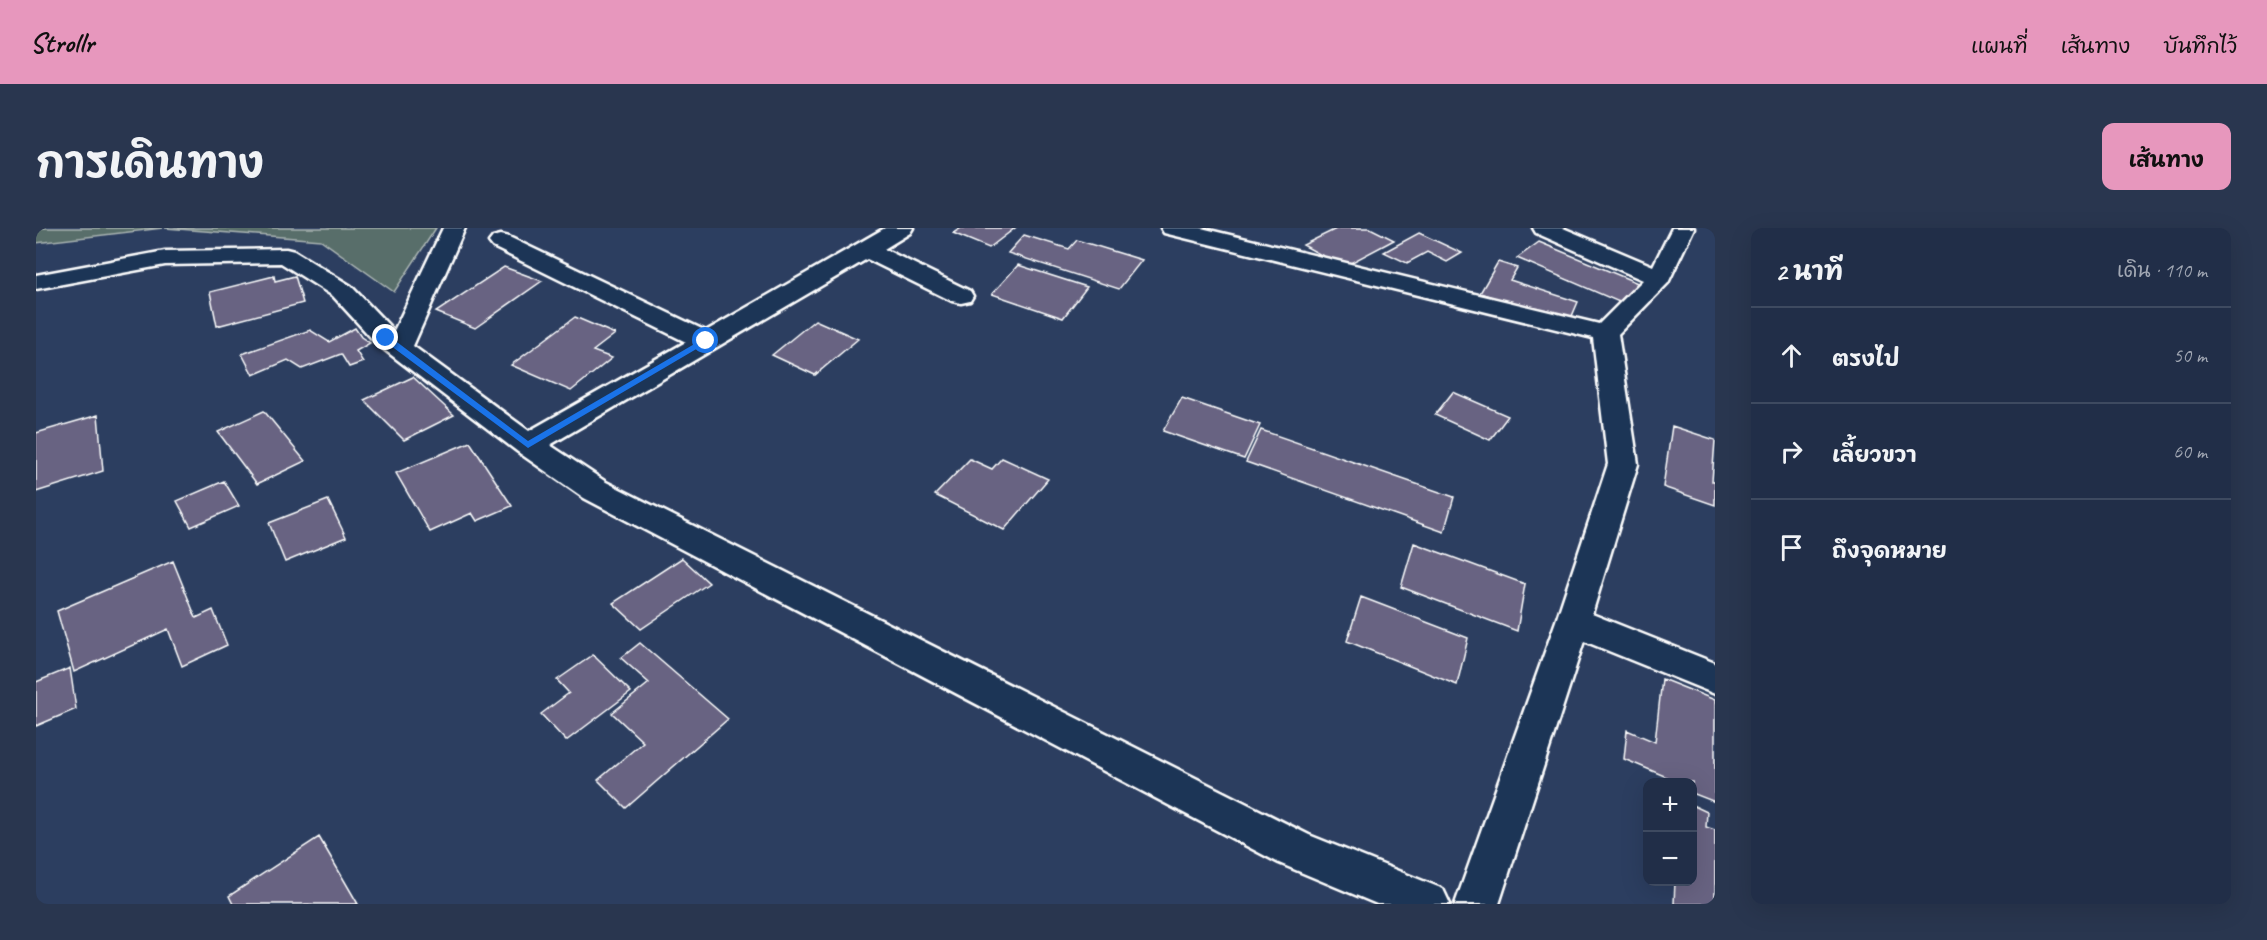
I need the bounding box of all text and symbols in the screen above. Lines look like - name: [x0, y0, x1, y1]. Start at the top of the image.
- text: Strollr: [30, 25, 94, 60]
- text: แผนที่: [1971, 33, 2028, 59]
- text: เส้นทาง: [2061, 33, 2130, 59]
- text: บันทึกไว้: [2163, 33, 2237, 59]
- button: เส้นทาง: [2102, 123, 2231, 190]
- text: การเดินทาง: [36, 137, 264, 190]
- text: 2 นาที: [1775, 255, 1843, 288]
- text: เดิน · 110 m: [2117, 258, 2207, 283]
- route end: [372, 324, 398, 350]
- route start: [692, 327, 718, 353]
- icon: ahead: [1775, 339, 1808, 372]
- text: 50 m: [2173, 343, 2207, 368]
- text: ตรงไป: [1832, 345, 1900, 373]
- icon: right: [1775, 435, 1808, 468]
- text: 60 m: [2173, 439, 2207, 464]
- text: เลี้ยวขวา: [1832, 441, 1916, 469]
- icon: arrive: [1775, 531, 1808, 564]
- text: ถึงจุดหมาย: [1832, 537, 1947, 565]
- map controls: [1643, 778, 1697, 886]
- button: +: [1643, 778, 1697, 832]
- button: −: [1643, 832, 1697, 886]

